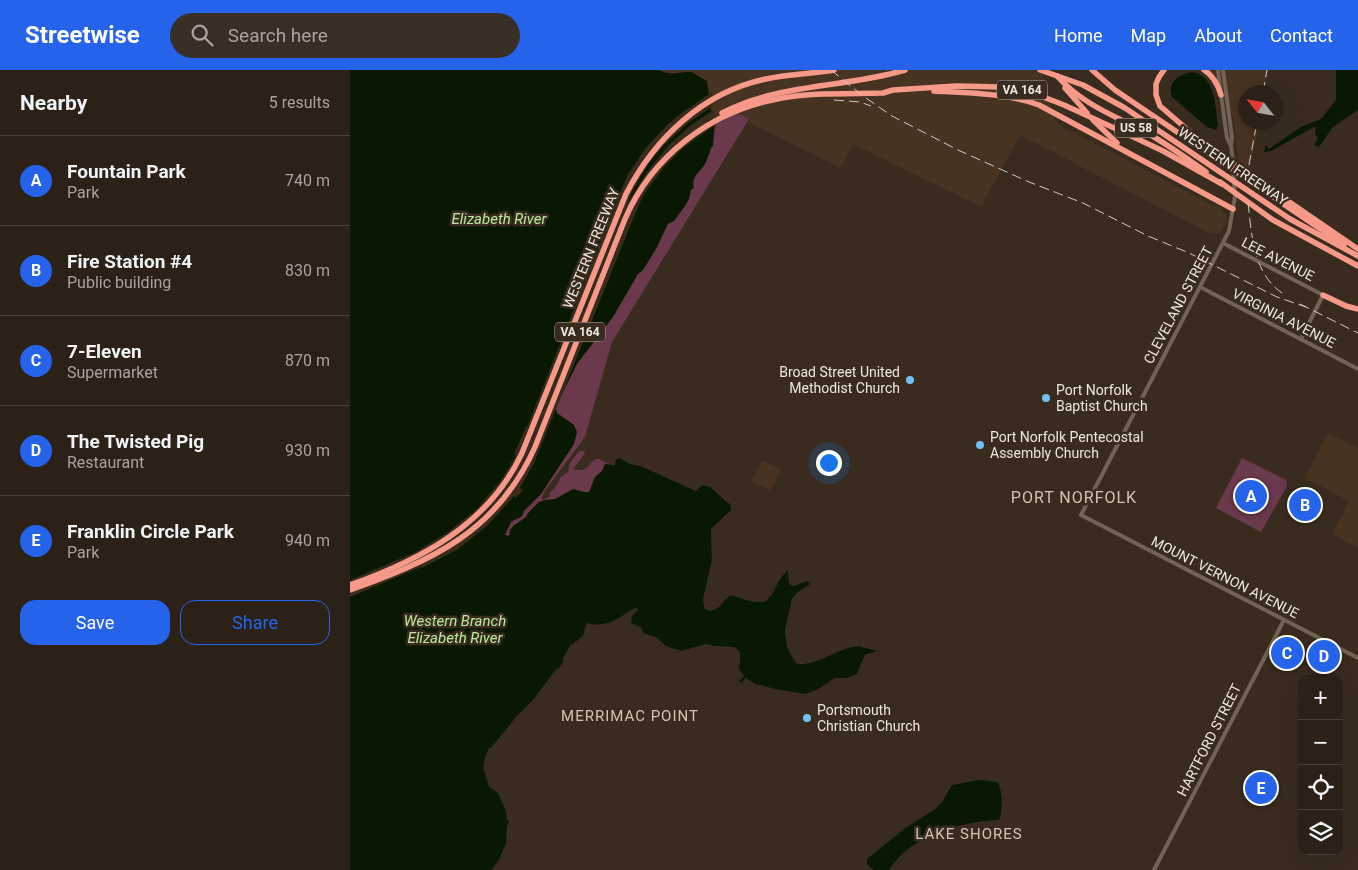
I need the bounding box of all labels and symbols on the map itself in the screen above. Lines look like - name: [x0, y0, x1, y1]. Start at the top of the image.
- road number: VA 164: [997, 80, 1047, 100]
- north arrow: [1238, 85, 1283, 130]
- road number: US 58: [1115, 118, 1157, 138]
- street label: WESTERN FREEWAY: [1175, 123, 1291, 209]
- street label: WESTERN FREEWAY: [560, 185, 623, 311]
- water label: Elizabeth River: [452, 210, 548, 228]
- street label: LEE AVENUE: [1239, 234, 1317, 284]
- street label: CLEVELAND STREET: [1140, 243, 1216, 366]
- street label: VIRGINIA AVENUE: [1230, 285, 1338, 351]
- road number: VA 164: [555, 322, 605, 342]
- place label: Broad Street United Methodist Church: [779, 364, 900, 396]
- marker: Broad Street United Methodist Church: [904, 374, 916, 386]
- place label: Port Norfolk Baptist Church: [1056, 382, 1148, 414]
- marker: Port Norfolk Baptist Church: [1040, 392, 1052, 404]
- place label: Port Norfolk Pentecostal Assembly Church: [990, 429, 1144, 461]
- marker: Port Norfolk Pentecostal Assembly Church: [974, 439, 986, 451]
- your location: [816, 450, 842, 476]
- pin: A: [1235, 477, 1267, 515]
- pin: B: [1289, 486, 1321, 524]
- district label: PORT NORFOLK: [1011, 488, 1137, 507]
- street label: MOUNT VERNON AVENUE: [1149, 533, 1301, 621]
- water label: Western Branch Elizabeth River: [404, 612, 506, 647]
- pin: C: [1271, 634, 1303, 672]
- pin: D: [1308, 637, 1340, 675]
- street label: HARTFORD STREET: [1174, 681, 1245, 799]
- place label: Portsmouth Christian Church: [817, 702, 920, 734]
- district label: MERRIMAC POINT: [561, 707, 699, 725]
- marker: Portsmouth Christian Church: [801, 712, 813, 724]
- pin: E: [1245, 769, 1277, 807]
- district label: LAKE SHORES: [915, 825, 1023, 843]

